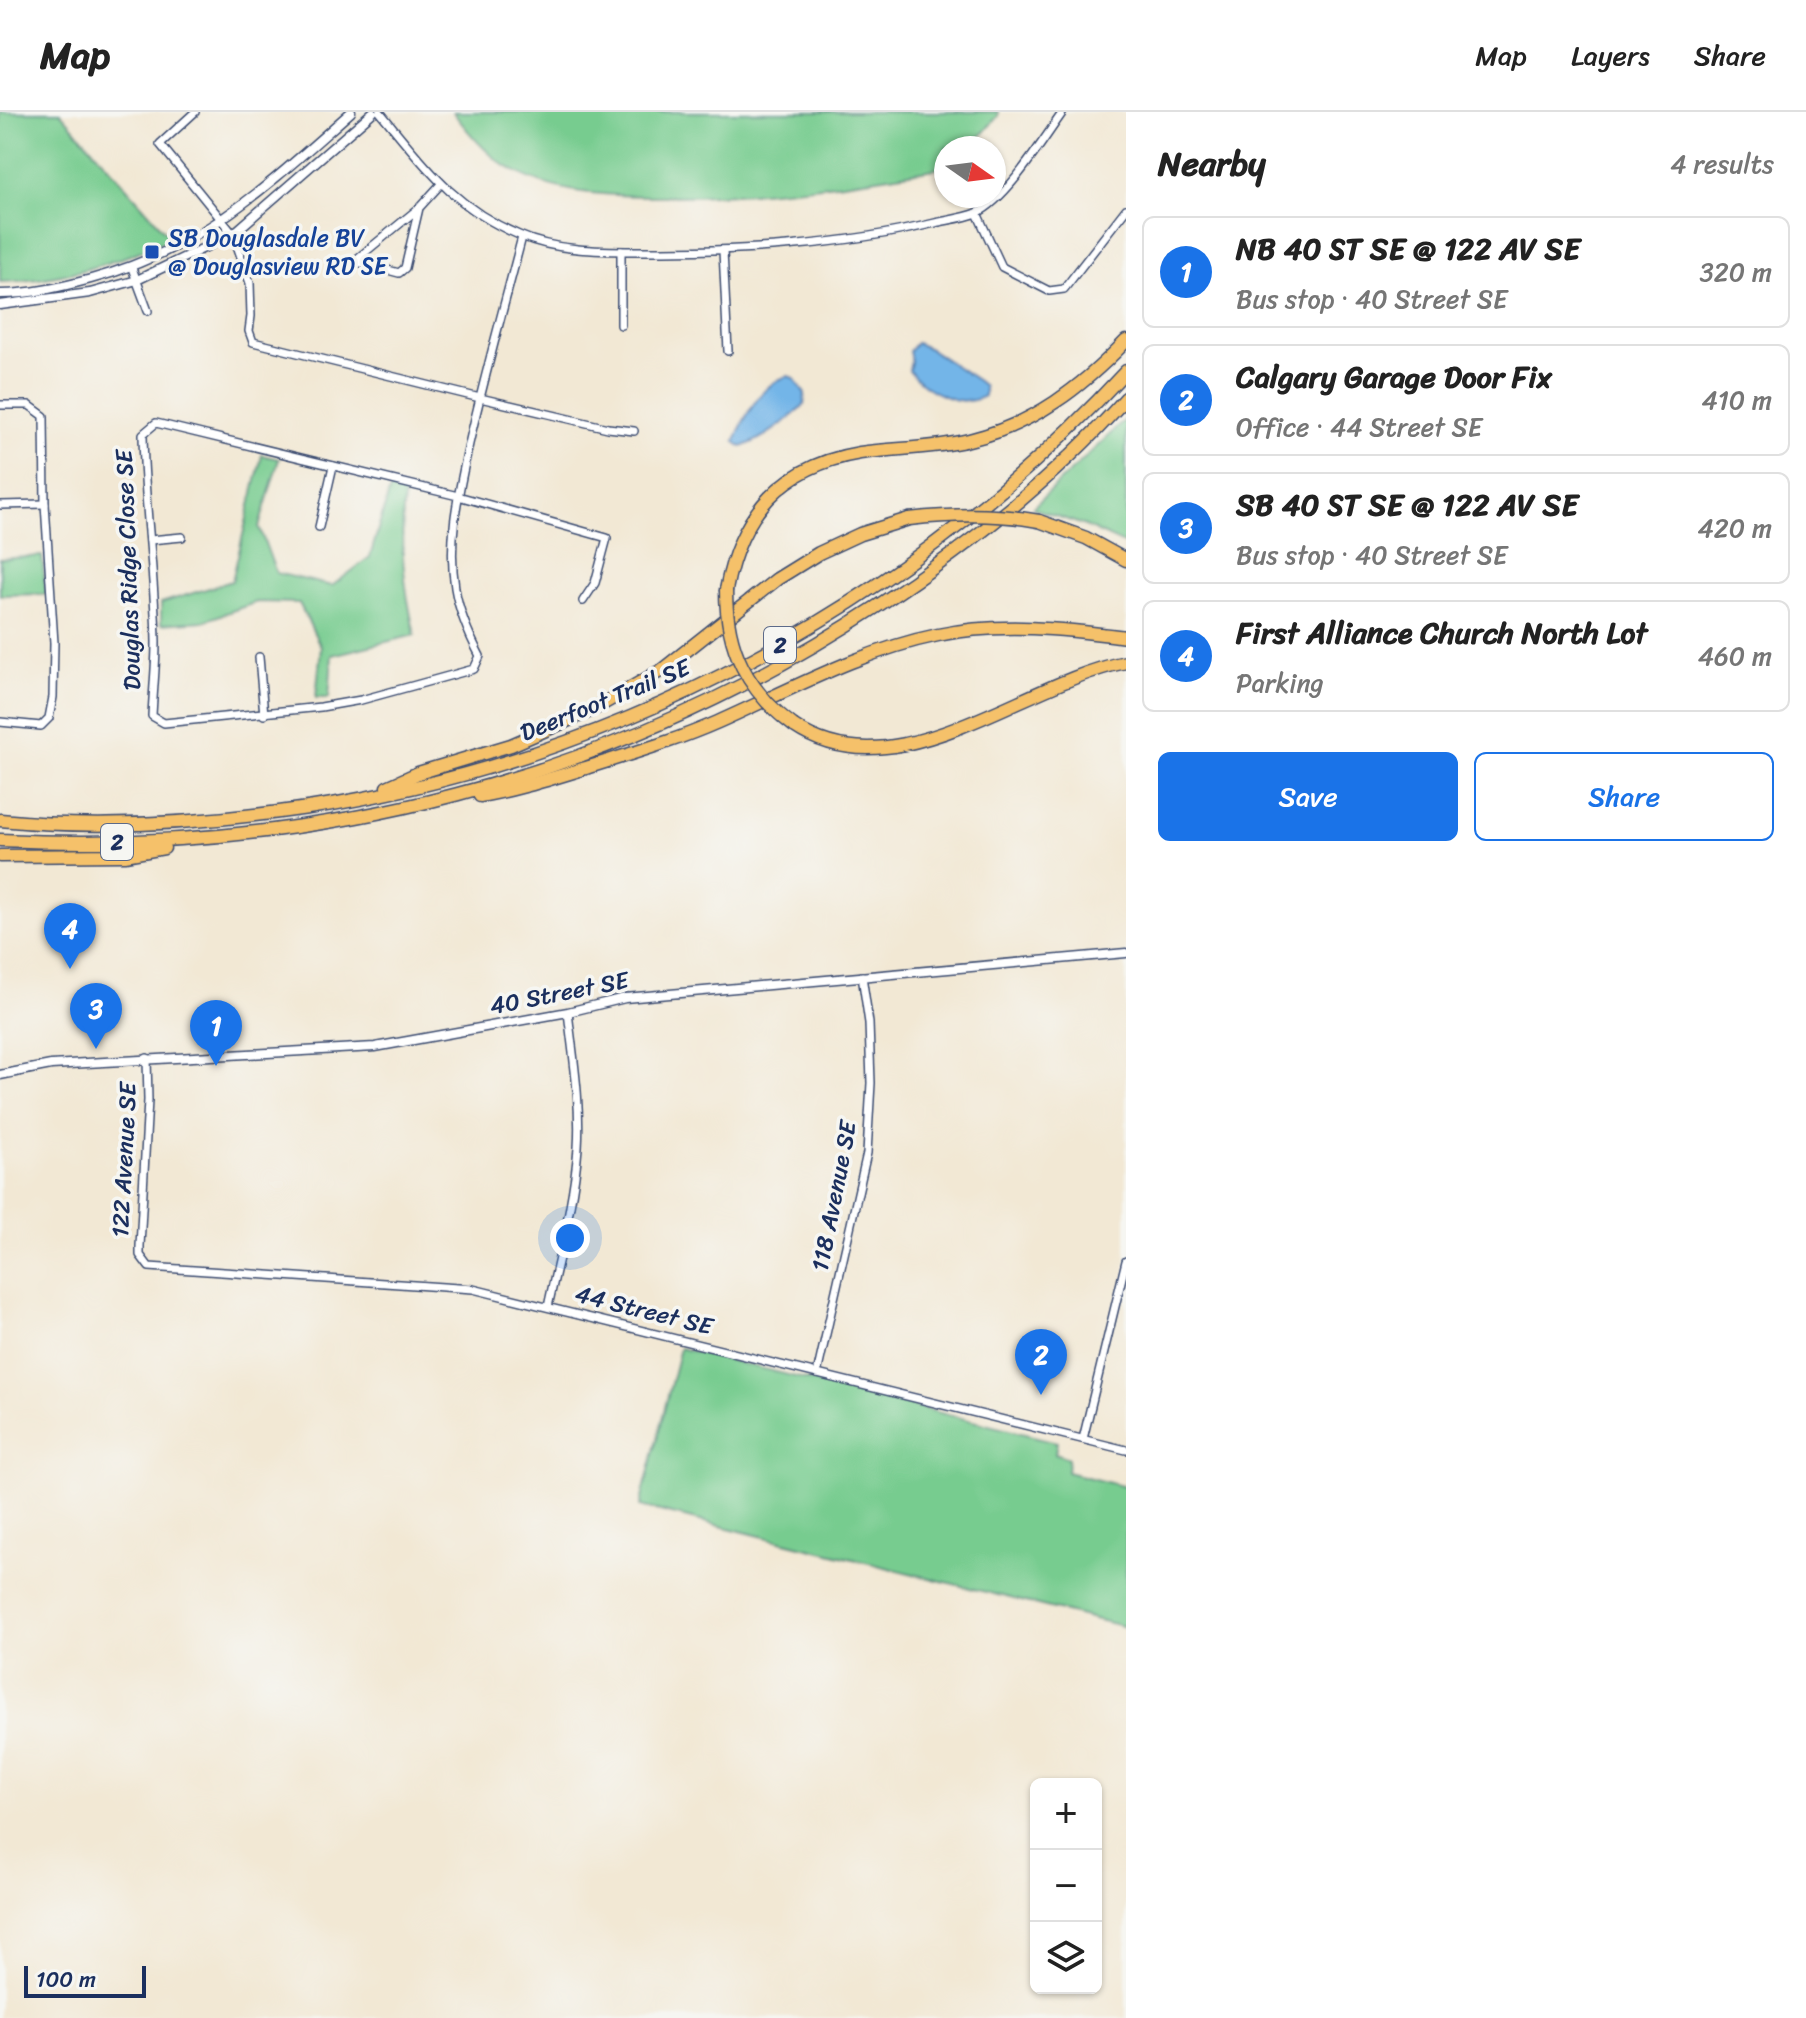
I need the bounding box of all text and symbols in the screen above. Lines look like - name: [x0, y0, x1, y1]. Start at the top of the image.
- text: Map: [40, 22, 110, 89]
- text: Map: [1475, 31, 1527, 80]
- text: Layers: [1571, 31, 1650, 80]
- text: Share: [1694, 31, 1766, 80]
- text: Nearby: [1158, 134, 1266, 194]
- north arrow: [934, 136, 1006, 208]
- text: 4 results: [1670, 141, 1774, 187]
- place label: SB Douglasdale BV @ Douglasview RD SE: [168, 217, 389, 287]
- text: NB 40 ST SE @ 122 AV SE: [1236, 222, 1580, 276]
- marker: SB Douglasdale BV @ Douglasview RD SE: [143, 243, 161, 261]
- text: 1: [1180, 249, 1192, 295]
- text: 320 m: [1700, 249, 1772, 295]
- text: Bus stop · 40 Street SE: [1236, 276, 1507, 322]
- text: Calgary Garage Door Fix: [1236, 350, 1552, 404]
- text: 2: [1178, 377, 1194, 423]
- text: 410 m: [1701, 377, 1772, 423]
- text: Office · 44 Street SE: [1236, 404, 1482, 450]
- street label: Douglas Ridge Close SE: [103, 447, 153, 691]
- text: SB 40 ST SE @ 122 AV SE: [1236, 478, 1578, 532]
- text: 3: [1179, 505, 1193, 551]
- text: 420 m: [1698, 505, 1772, 551]
- text: Bus stop · 40 Street SE: [1236, 532, 1507, 578]
- text: First Alliance Church North Lot: [1236, 606, 1647, 660]
- road number: 2: [764, 627, 796, 663]
- text: 4: [1178, 633, 1194, 679]
- text: 460 m: [1698, 633, 1772, 679]
- street label: Deerfoot Trail SE: [513, 646, 698, 753]
- text: Parking: [1236, 660, 1324, 706]
- button: Save: [1158, 752, 1458, 841]
- button: Share: [1474, 752, 1774, 841]
- road number: 2: [101, 824, 133, 860]
- pin: 4: [44, 903, 96, 969]
- street label: 40 Street SE: [486, 959, 634, 1027]
- pin: 3: [70, 983, 122, 1049]
- pin: 1: [190, 1000, 242, 1066]
- street label: 122 Avenue SE: [99, 1080, 149, 1239]
- street label: 118 Avenue SE: [799, 1115, 869, 1275]
- your location: [550, 1218, 590, 1258]
- street label: 44 Street SE: [571, 1273, 719, 1348]
- pin: 2: [1015, 1329, 1067, 1395]
- map controls: [1030, 1778, 1102, 1994]
- button: +: [1030, 1778, 1102, 1850]
- button: −: [1030, 1850, 1102, 1922]
- button: layers: [1030, 1922, 1102, 1994]
- text: 100 m: [36, 1960, 96, 1999]
- scale bar: [24, 1962, 146, 1998]

